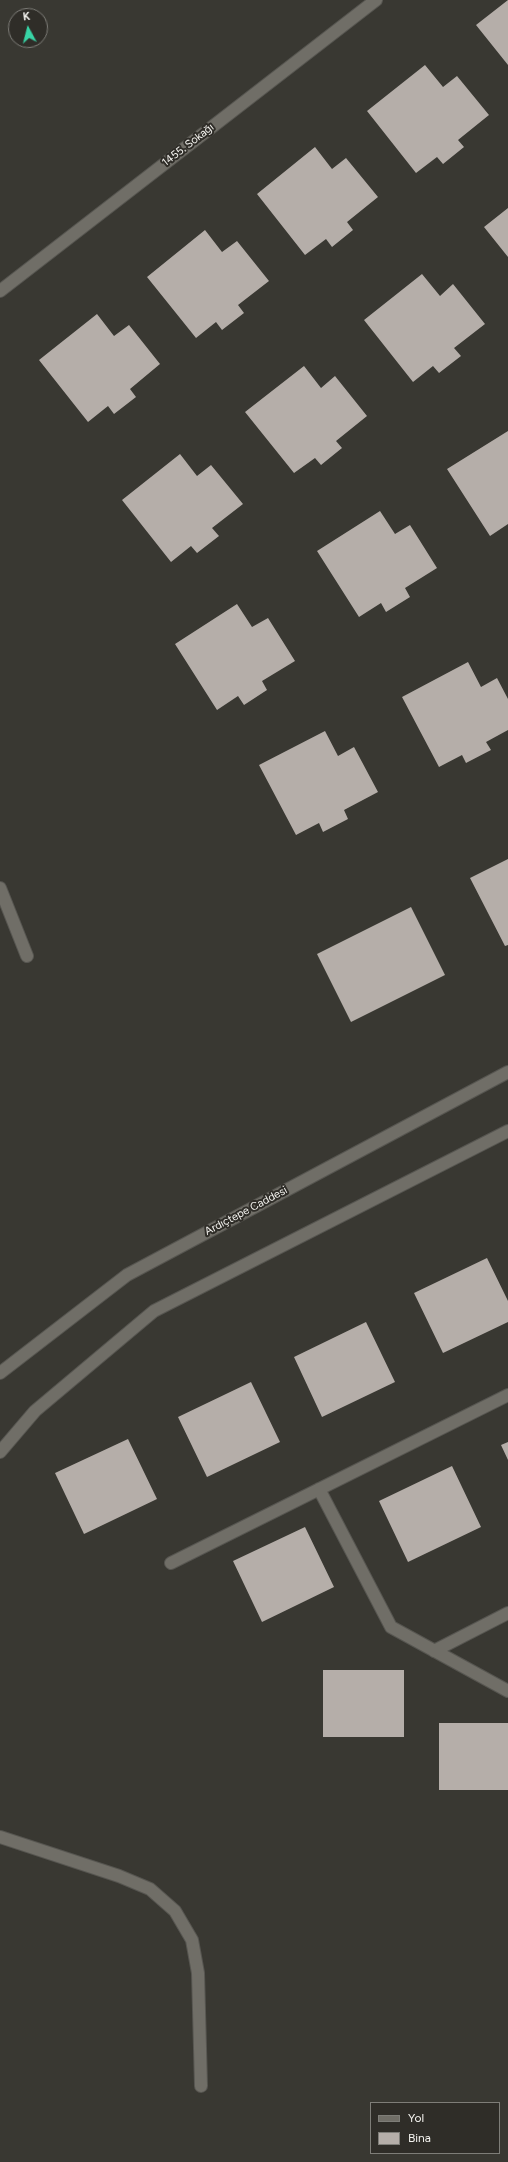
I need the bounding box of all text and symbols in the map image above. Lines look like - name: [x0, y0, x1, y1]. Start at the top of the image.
- north arrow: [8, 8, 48, 48]
- text: K: [22, 10, 31, 23]
- street label: 1455. Sokağı: [160, 121, 216, 169]
- street label: Ardıçtepe Caddesi: [202, 1184, 290, 1238]
- legend: [370, 2102, 500, 2154]
- text: Yol: [408, 2111, 424, 2125]
- text: Bina: [408, 2131, 431, 2145]

